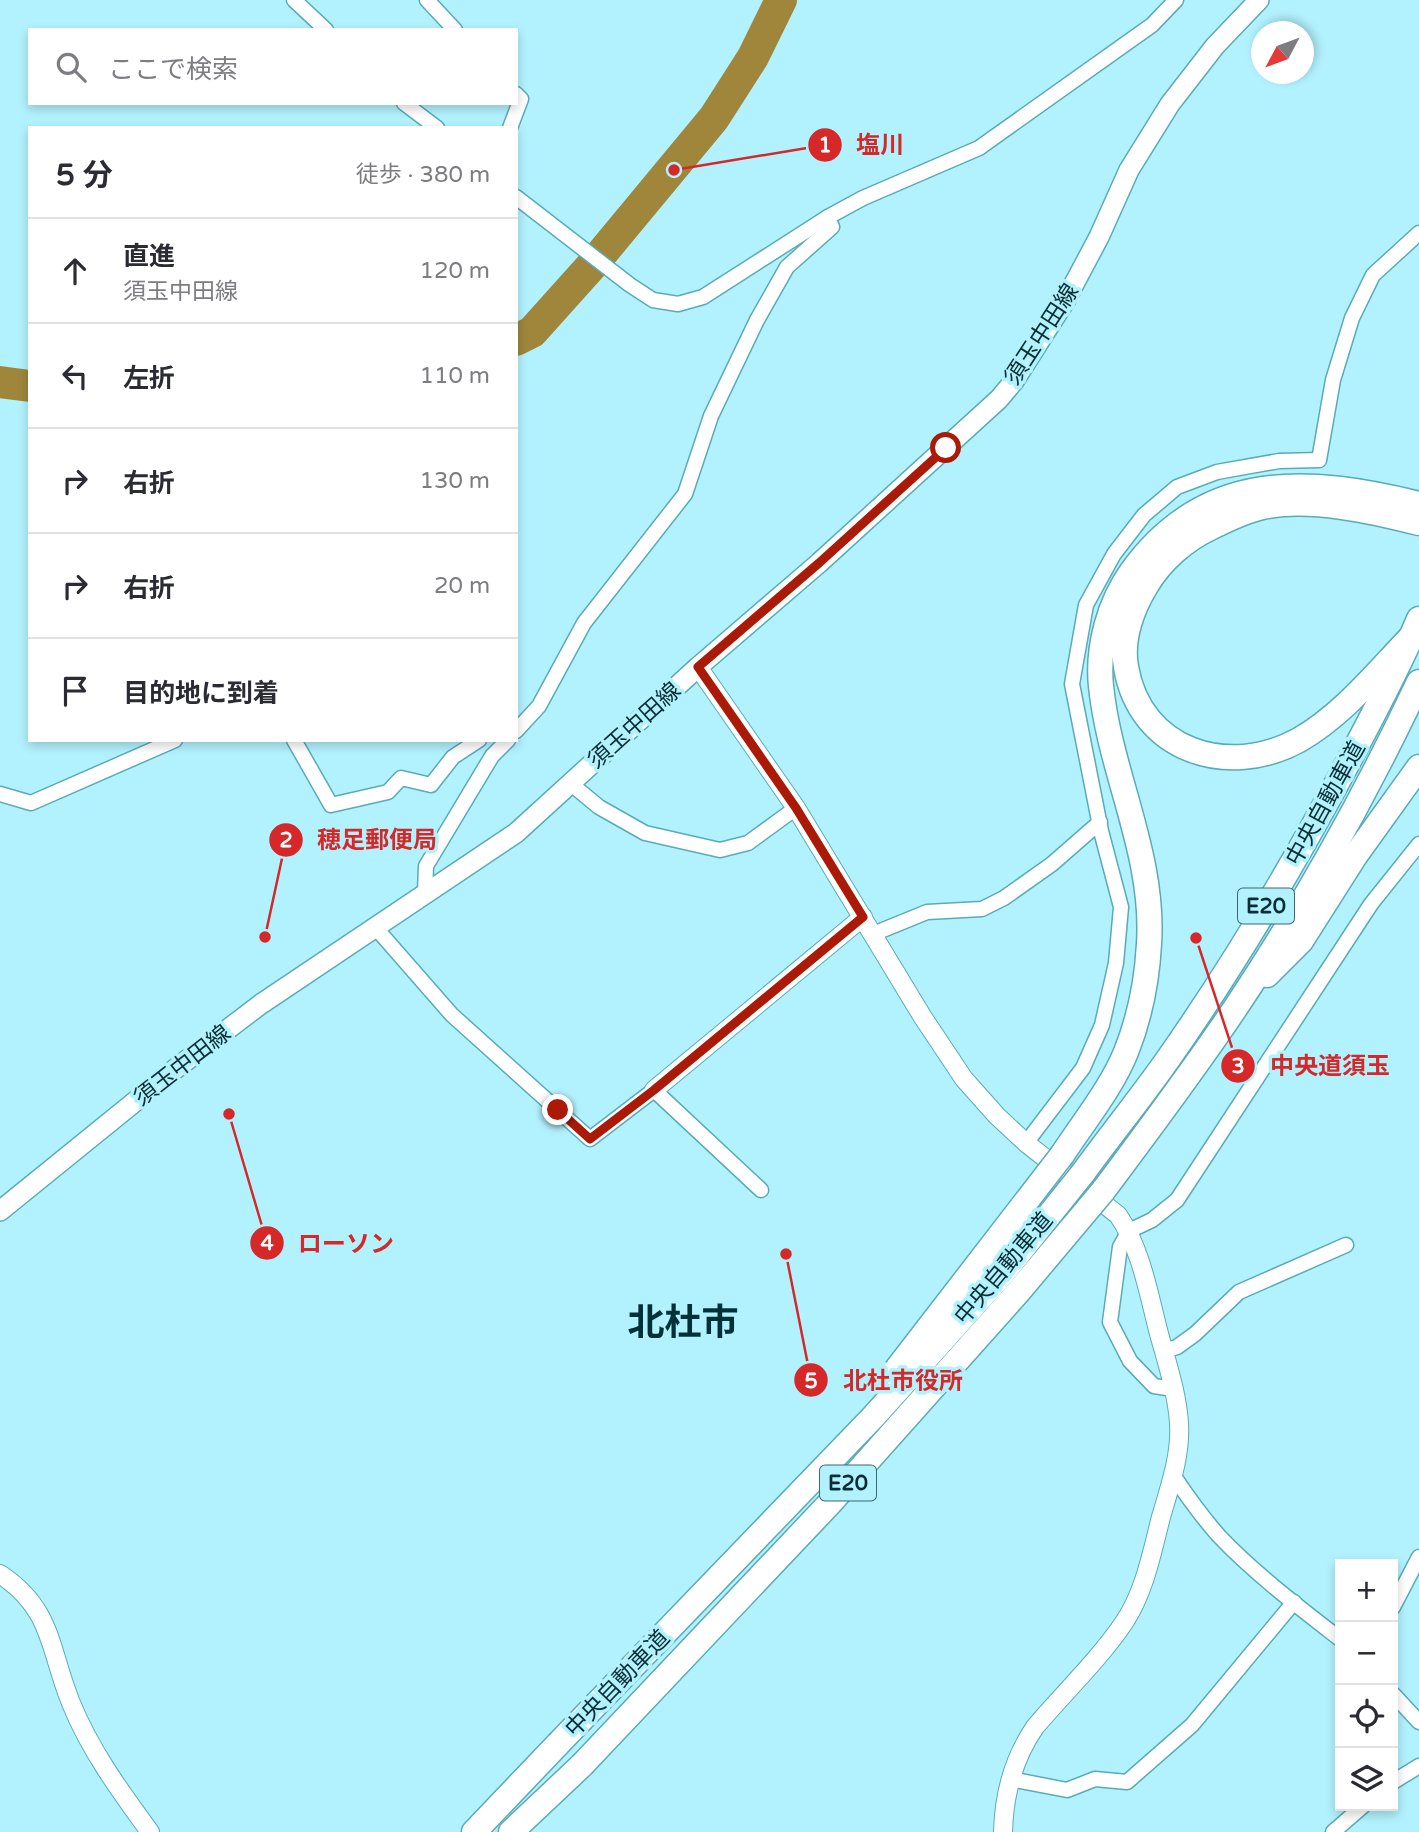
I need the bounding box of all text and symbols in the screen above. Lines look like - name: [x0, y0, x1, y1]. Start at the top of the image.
- north arrow: [1251, 21, 1314, 84]
- search box: [28, 28, 518, 105]
- icon: search: [52, 48, 90, 86]
- text: ここで検索: [108, 54, 238, 85]
- callout: 塩川: [807, 122, 918, 167]
- text: 塩川: [856, 131, 904, 160]
- text: 1: [818, 133, 832, 158]
- text: 5 分: [56, 157, 113, 194]
- text: 徒歩 · 380 m: [356, 161, 490, 189]
- text: 直進: [123, 241, 175, 272]
- icon: ahead: [56, 252, 94, 290]
- text: 120 m: [420, 257, 490, 285]
- text: 須玉中田線: [123, 278, 238, 306]
- street label: 須玉中田線: [999, 279, 1085, 390]
- icon: left: [56, 357, 94, 395]
- text: 110 m: [420, 362, 490, 390]
- text: 左折: [123, 363, 175, 394]
- route start: [930, 432, 961, 463]
- icon: right: [56, 462, 94, 500]
- text: 130 m: [420, 467, 490, 495]
- text: 右折: [123, 468, 175, 499]
- icon: right: [56, 567, 94, 605]
- text: 20 m: [434, 572, 490, 600]
- text: 右折: [123, 573, 175, 604]
- icon: arrive: [56, 672, 94, 710]
- street label: 須玉中田線: [583, 677, 687, 775]
- text: 目的地に到着: [123, 678, 279, 709]
- street label: 中央自動車道: [1280, 736, 1372, 871]
- callout: 穂足郵便局: [268, 818, 451, 863]
- text: 穂足郵便局: [317, 826, 437, 855]
- text: 2: [279, 828, 293, 853]
- road number: E20: [1238, 888, 1294, 923]
- street label: 須玉中田線: [129, 1019, 237, 1112]
- callout: 中央道須玉: [1221, 1043, 1404, 1088]
- text: 中央道須玉: [1270, 1052, 1390, 1081]
- text: 3: [1231, 1054, 1245, 1079]
- route end: [542, 1094, 573, 1125]
- street label: 中央自動車道: [949, 1207, 1059, 1330]
- callout: ローソン: [249, 1221, 408, 1266]
- text: ローソン: [298, 1230, 394, 1259]
- text: 4: [260, 1231, 274, 1256]
- district label: 北杜市: [628, 1301, 739, 1346]
- callout: 北杜市役所: [794, 1358, 977, 1403]
- text: 北杜市役所: [843, 1367, 963, 1396]
- text: 5: [804, 1369, 818, 1394]
- road number: E20: [820, 1466, 876, 1500]
- map controls: [1335, 1559, 1398, 1811]
- button: +: [1335, 1559, 1398, 1622]
- button: −: [1335, 1622, 1398, 1685]
- street label: 中央自動車道: [560, 1624, 676, 1743]
- button: locate: [1335, 1685, 1398, 1748]
- button: layers: [1335, 1748, 1398, 1811]

